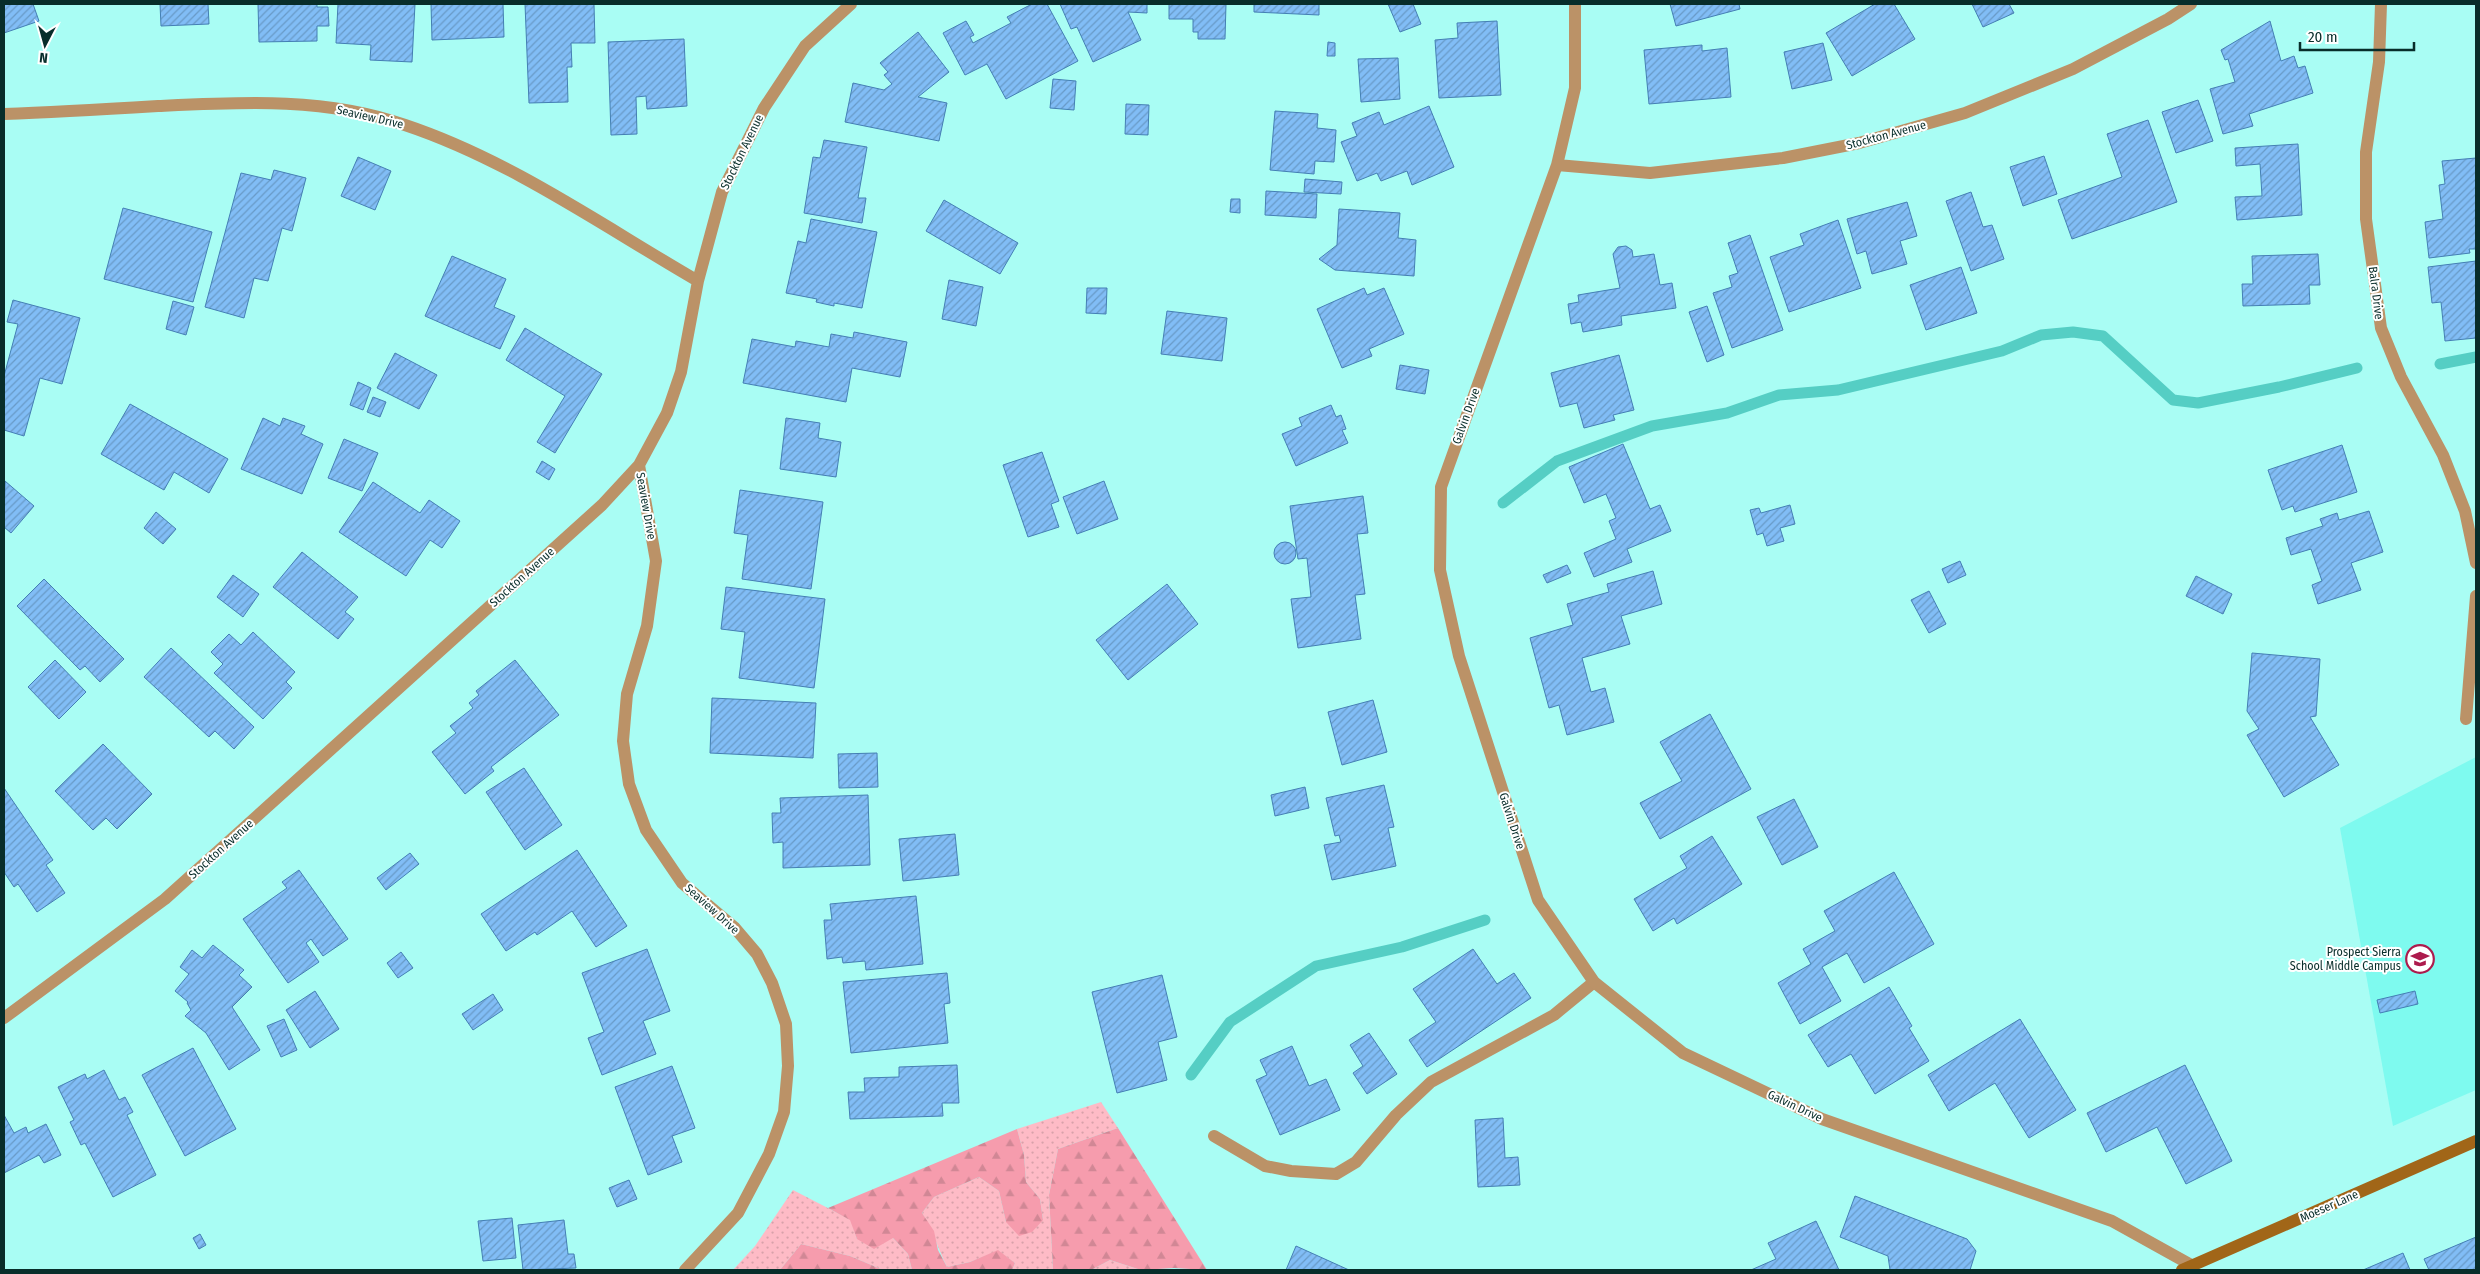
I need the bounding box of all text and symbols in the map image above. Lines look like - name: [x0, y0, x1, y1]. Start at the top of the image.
- north arrow: [20, 20, 70, 70]
- scale bar: [2300, 20, 2414, 52]
- text: 20 m: [2308, 28, 2338, 46]
- text: N: [39, 49, 49, 66]
- street label: Seaview Drive: [335, 103, 405, 131]
- street label: Stockton Avenue: [718, 112, 766, 192]
- street label: Stockton Avenue: [1845, 118, 1927, 152]
- street label: Balra Drive: [2366, 266, 2386, 320]
- street label: Galvin Drive: [1449, 386, 1483, 446]
- street label: Seaview Drive: [633, 471, 659, 541]
- street label: Stockton Avenue: [487, 544, 557, 610]
- street label: Galvin Drive: [1496, 791, 1528, 851]
- street label: Stockton Avenue: [186, 816, 256, 882]
- street label: Seaview Drive: [682, 881, 742, 937]
- school or university icon: Prospect Sierra School Middle Campus: [2405, 944, 2435, 974]
- place label: Prospect Sierra School Middle Campus: [2290, 945, 2401, 973]
- street label: Galvin Drive: [1765, 1087, 1825, 1125]
- street label: Moeser Lane: [2298, 1187, 2360, 1225]

